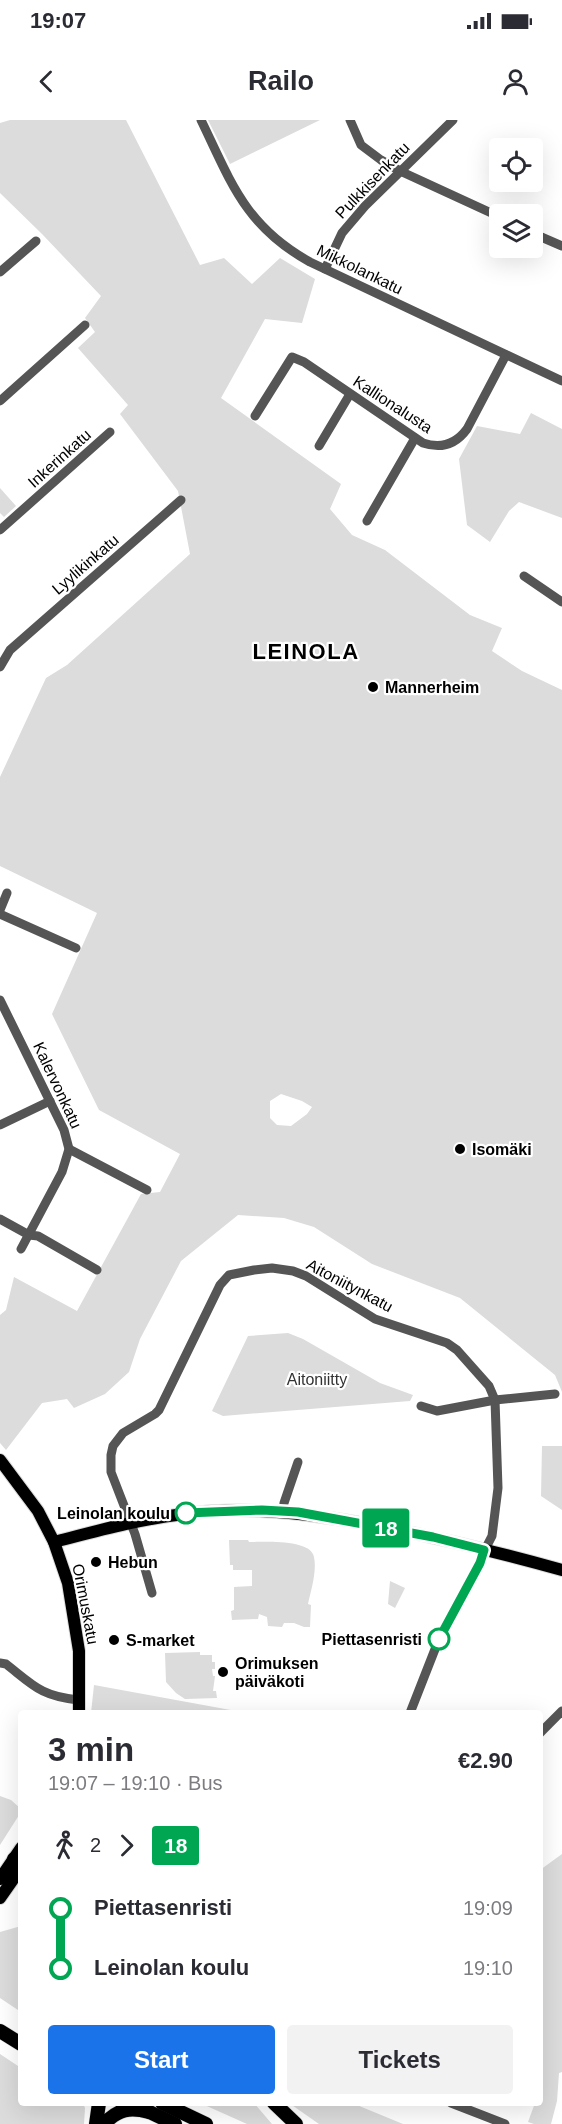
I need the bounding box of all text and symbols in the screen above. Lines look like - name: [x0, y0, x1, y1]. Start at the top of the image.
- text: 19:07: [30, 8, 86, 33]
- icon: back: [30, 65, 63, 98]
- icon: person: [499, 65, 532, 98]
- text: Railo: [248, 66, 314, 96]
- map controls: [489, 138, 543, 258]
- button: locate: [489, 138, 543, 192]
- street label: Pulkkisenkatu: [332, 139, 413, 222]
- button: layers: [489, 204, 543, 258]
- street label: Mikkolankatu: [314, 241, 405, 298]
- street label: Kallionalusta: [350, 373, 435, 436]
- street label: Inkerinkatu: [25, 426, 94, 491]
- street label: Lyylikinkatu: [49, 531, 122, 598]
- district label: LEINOLA: [252, 639, 360, 664]
- place label: Mannerheim: [385, 679, 479, 696]
- marker: Mannerheim: [366, 680, 380, 694]
- street label: Kalervonkatu: [30, 1039, 85, 1131]
- place label: Isomäki: [472, 1141, 532, 1158]
- marker: Isomäki: [453, 1142, 467, 1156]
- street label: Aitoniitynkatu: [304, 1256, 396, 1315]
- park label: Aitoniitty: [287, 1371, 347, 1388]
- marker: Leinolan koulu: [175, 1502, 197, 1524]
- place label: Leinolan koulu: [57, 1505, 170, 1522]
- line badge: 18: [359, 1508, 413, 1548]
- text: 18: [374, 1517, 398, 1540]
- place label: Hebun: [108, 1554, 158, 1571]
- marker: Hebun: [89, 1555, 103, 1569]
- street label: Orimuskatu: [69, 1562, 102, 1646]
- marker: Piettasenristi: [428, 1628, 450, 1650]
- place label: Piettasenristi: [322, 1631, 422, 1648]
- place label: S-market: [126, 1632, 195, 1649]
- marker: S-market: [107, 1633, 121, 1647]
- place label: Orimuksen päiväkoti: [235, 1655, 319, 1690]
- marker: Orimuksen päiväkoti: [216, 1665, 230, 1679]
- text: 3 min: [48, 1731, 134, 1768]
- text: €2.90: [458, 1748, 513, 1773]
- text: 19:07 – 19:10 · Bus: [48, 1772, 223, 1794]
- icon: walk: [48, 1829, 81, 1862]
- icon: forward: [110, 1829, 143, 1862]
- text: 2: [90, 1834, 101, 1856]
- text: 18: [164, 1834, 187, 1857]
- text: Piettasenristi: [94, 1895, 232, 1920]
- text: 19:09: [463, 1897, 513, 1919]
- text: Leinolan koulu: [94, 1955, 249, 1980]
- text: 19:10: [463, 1957, 513, 1979]
- button: Start: [48, 2025, 275, 2094]
- button: Tickets: [287, 2025, 513, 2094]

